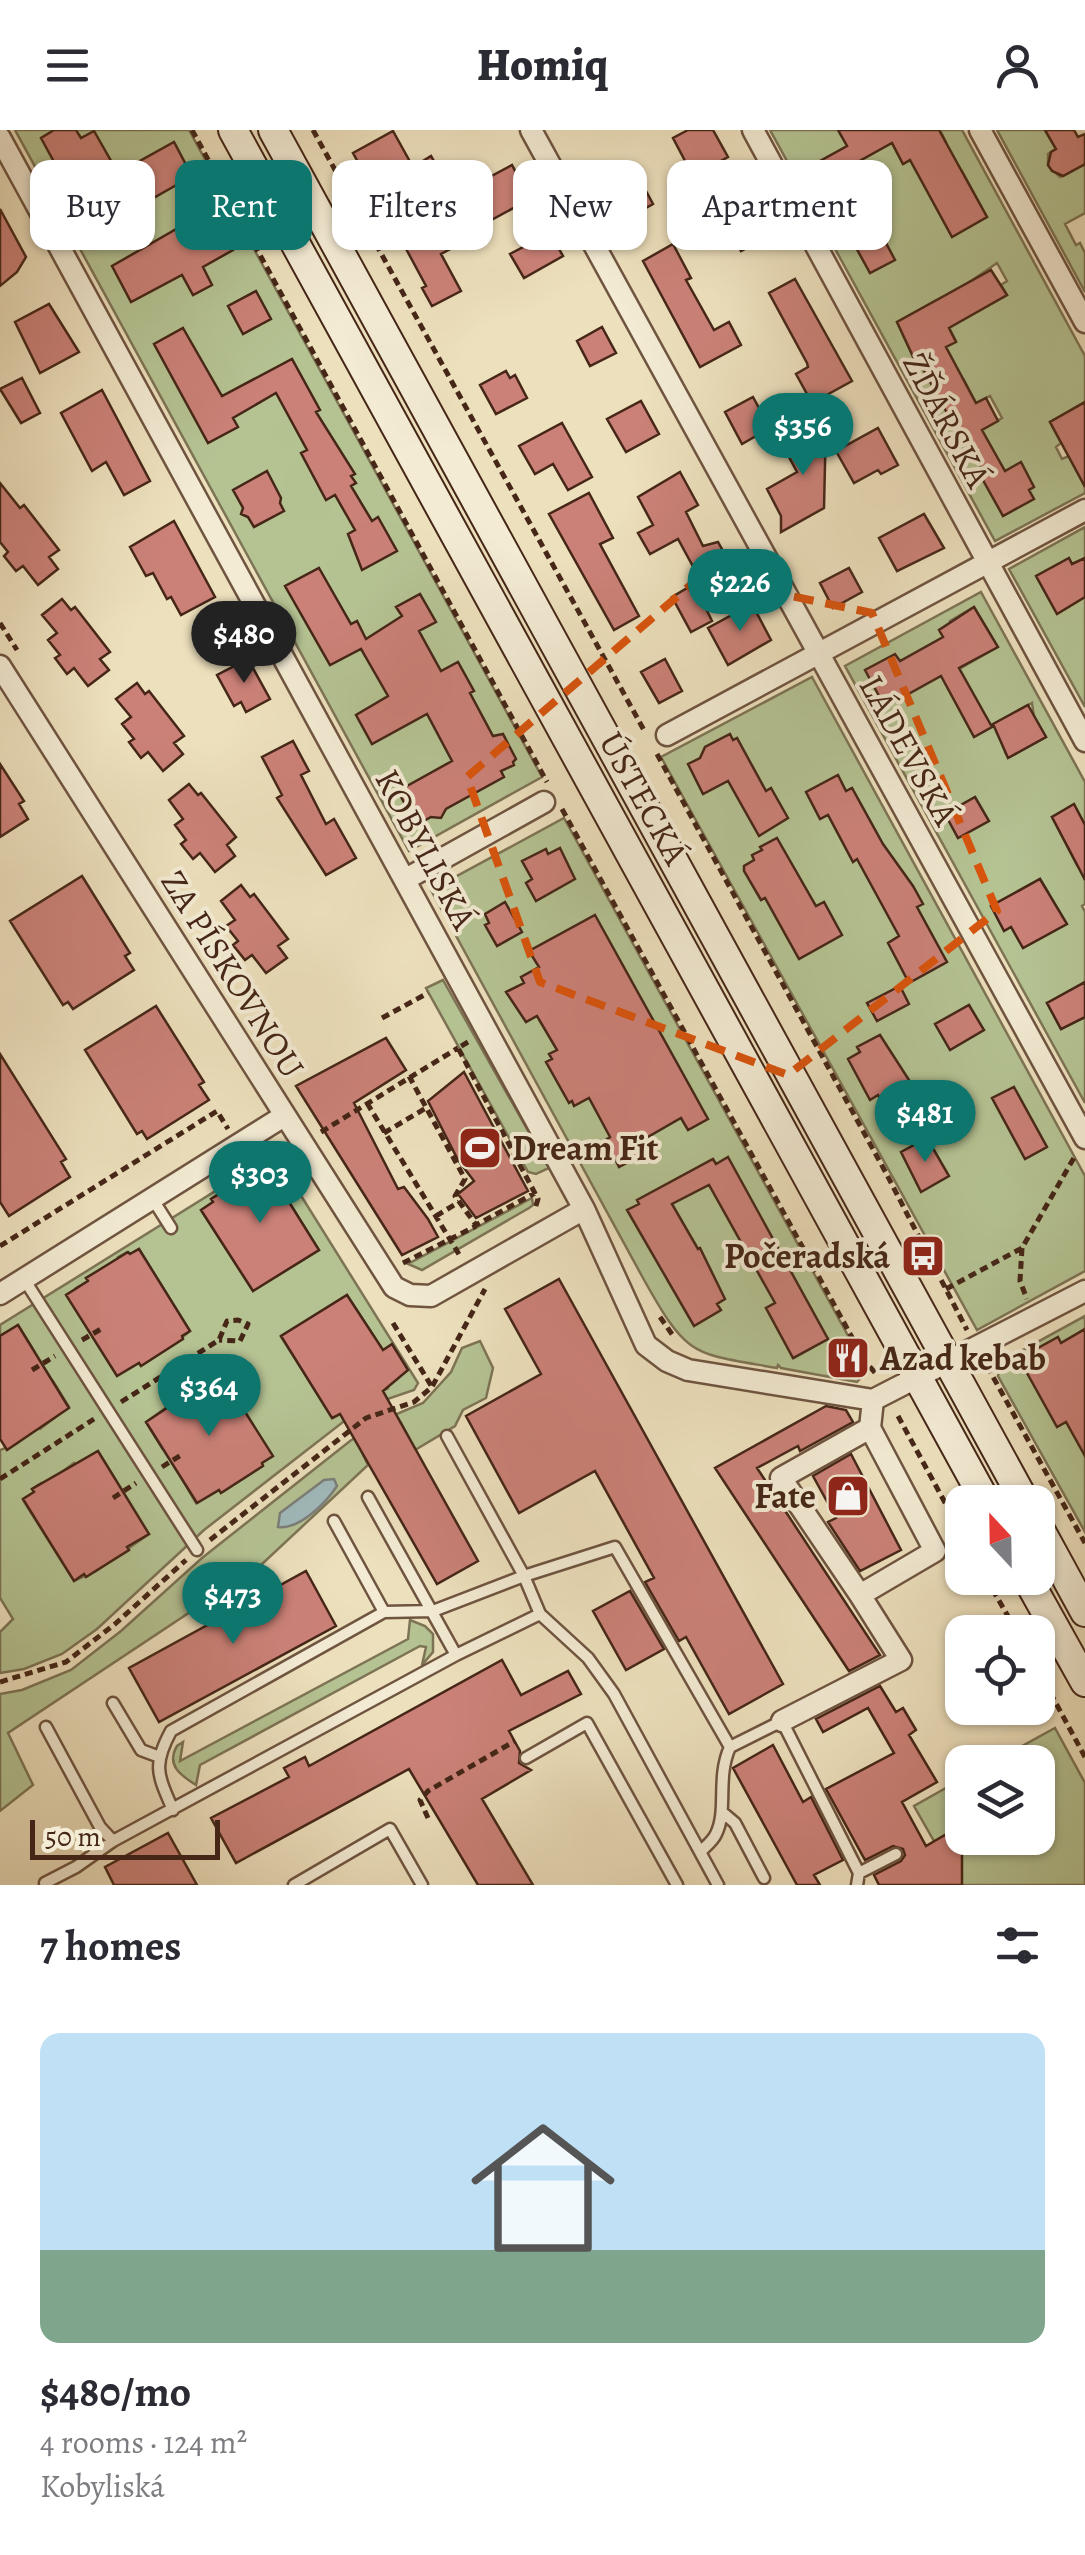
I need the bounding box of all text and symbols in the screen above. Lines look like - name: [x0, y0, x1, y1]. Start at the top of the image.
- text: Homiq: [477, 34, 608, 96]
- icon: menu: [40, 38, 95, 93]
- icon: person: [990, 38, 1045, 93]
- chip: Buy: [30, 160, 155, 250]
- chip: Rent: [175, 160, 312, 250]
- chip: Filters: [332, 160, 493, 250]
- chip: New: [513, 160, 647, 250]
- chip: Apartment: [667, 160, 892, 250]
- street label: ŽĎÁRSKÁ: [891, 344, 1003, 496]
- pin: $356: [744, 393, 862, 478]
- text: $356: [774, 403, 832, 447]
- pin: $226: [681, 549, 799, 634]
- text: $226: [710, 559, 770, 603]
- pin: $480: [185, 601, 303, 686]
- text: $480: [213, 611, 275, 655]
- street label: LÁDEVSKÁ: [848, 666, 970, 835]
- street label: ÚSTECKÁ: [588, 723, 700, 874]
- street label: KOBYLISKÁ: [364, 760, 489, 938]
- street label: ZA PÍSKOVNOU: [150, 861, 316, 1087]
- pin: $481: [866, 1080, 984, 1165]
- text: $481: [897, 1090, 953, 1134]
- place label: Dream Fit: [512, 1124, 659, 1172]
- sports icon: Dream Fit: [457, 1125, 503, 1171]
- pin: $303: [201, 1141, 319, 1226]
- text: $303: [231, 1151, 289, 1195]
- place label: Počeradská: [724, 1232, 890, 1280]
- bus stop icon: Počeradská: [900, 1233, 946, 1279]
- place label: Azad kebab: [879, 1334, 1046, 1382]
- restaurant icon: Azad kebab: [825, 1335, 871, 1381]
- pin: $364: [150, 1354, 268, 1439]
- text: $364: [180, 1364, 238, 1408]
- place label: Fate: [754, 1472, 816, 1520]
- shop icon: Fate: [825, 1473, 871, 1519]
- north arrow: [945, 1485, 1055, 1595]
- map controls: [945, 1485, 1055, 1855]
- pin: $473: [174, 1562, 292, 1647]
- text: $473: [204, 1572, 262, 1616]
- button: locate: [945, 1615, 1055, 1725]
- button: layers: [945, 1745, 1055, 1855]
- scale bar: [30, 1815, 220, 1860]
- text: 50 m: [45, 1818, 101, 1856]
- text: 7 homes: [40, 1917, 181, 1974]
- icon: filters: [990, 1918, 1045, 1973]
- icon: home: [453, 2098, 633, 2278]
- text: $480/mo: [40, 2363, 191, 2420]
- text: 4 rooms · 124 m²: [40, 2420, 247, 2464]
- text: Kobyliská: [40, 2464, 165, 2508]

